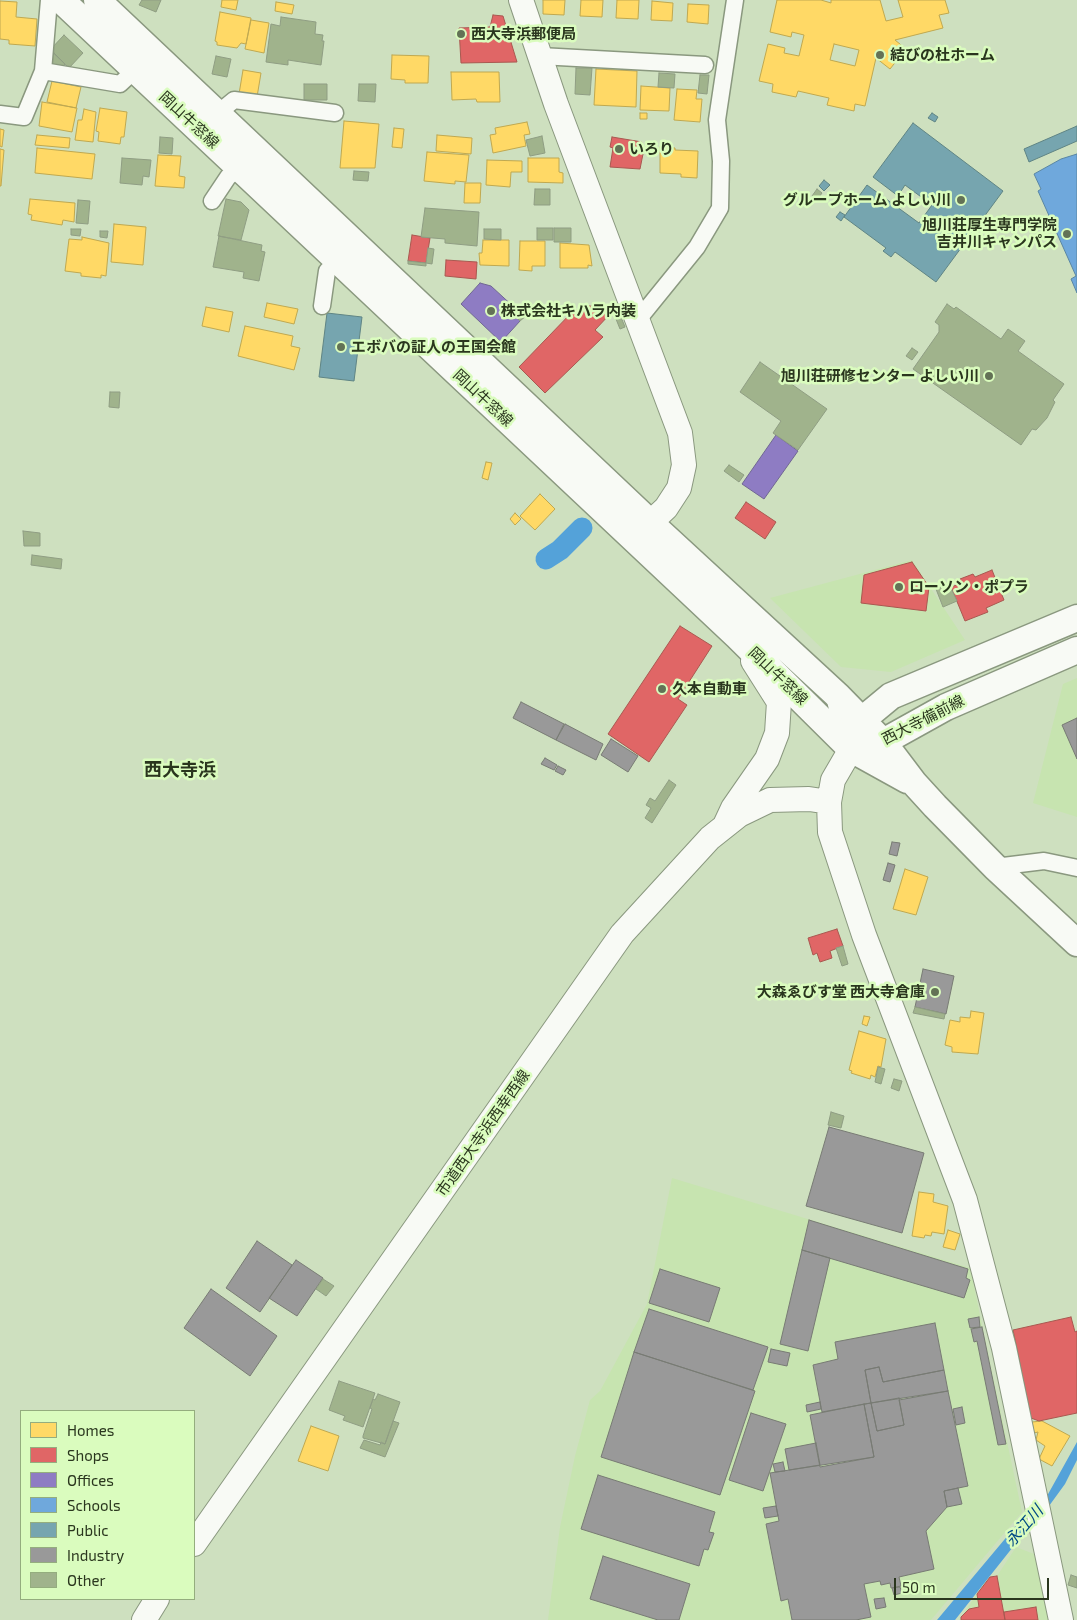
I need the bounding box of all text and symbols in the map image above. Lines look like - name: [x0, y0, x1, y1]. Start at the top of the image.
- place label: 西大寺浜郵便局: [471, 25, 576, 43]
- marker: 西大寺浜郵便局: [455, 28, 467, 40]
- place label: 結びの杜ホーム: [890, 46, 995, 64]
- marker: 結びの杜ホーム: [874, 49, 886, 61]
- street label: 岡山牛窓線: [155, 88, 223, 152]
- place label: いろり: [629, 140, 674, 158]
- marker: いろり: [613, 143, 625, 155]
- place label: グループホーム よしい川: [783, 191, 951, 209]
- marker: グループホーム よしい川: [955, 194, 967, 206]
- place label: 旭川荘厚生専門学院 吉井川キャンパス: [922, 216, 1057, 251]
- marker: 旭川荘厚生専門学院 吉井川キャンパス: [1061, 228, 1073, 240]
- place label: 株式会社キハラ内装: [501, 302, 636, 320]
- marker: 株式会社キハラ内装: [485, 305, 497, 317]
- place label: エボバの証人の王国会館: [351, 338, 516, 356]
- marker: エボバの証人の王国会館: [335, 341, 347, 353]
- street label: 岡山牛窓線: [449, 366, 517, 430]
- place label: 旭川荘研修センター よしい川: [781, 367, 979, 385]
- marker: 旭川荘研修センター よしい川: [983, 370, 995, 382]
- place label: ローソン・ポプラ: [909, 578, 1029, 596]
- marker: ローソン・ポプラ: [893, 581, 905, 593]
- street label: 岡山牛窓線: [745, 643, 811, 709]
- place label: 久本自動車: [672, 680, 747, 698]
- marker: 久本自動車: [656, 683, 668, 695]
- street label: 西大寺備前線: [879, 692, 967, 748]
- district label: 西大寺浜: [144, 759, 216, 781]
- place label: 大森ゑびす堂 西大寺倉庫: [757, 983, 925, 1001]
- marker: 大森ゑびす堂 西大寺倉庫: [929, 986, 941, 998]
- street label: 市道西大寺浜西幸西線: [433, 1066, 533, 1200]
- legend: [20, 1410, 195, 1600]
- text: Homes: [67, 1421, 114, 1439]
- text: Shops: [67, 1446, 109, 1464]
- text: Offices: [67, 1471, 114, 1489]
- text: Schools: [67, 1496, 121, 1514]
- water label: 永江川: [1001, 1502, 1047, 1550]
- text: Public: [67, 1521, 108, 1539]
- text: Industry: [67, 1546, 124, 1564]
- scale bar: [897, 1568, 1052, 1600]
- text: Other: [67, 1571, 106, 1589]
- text: 50 m: [902, 1578, 936, 1596]

